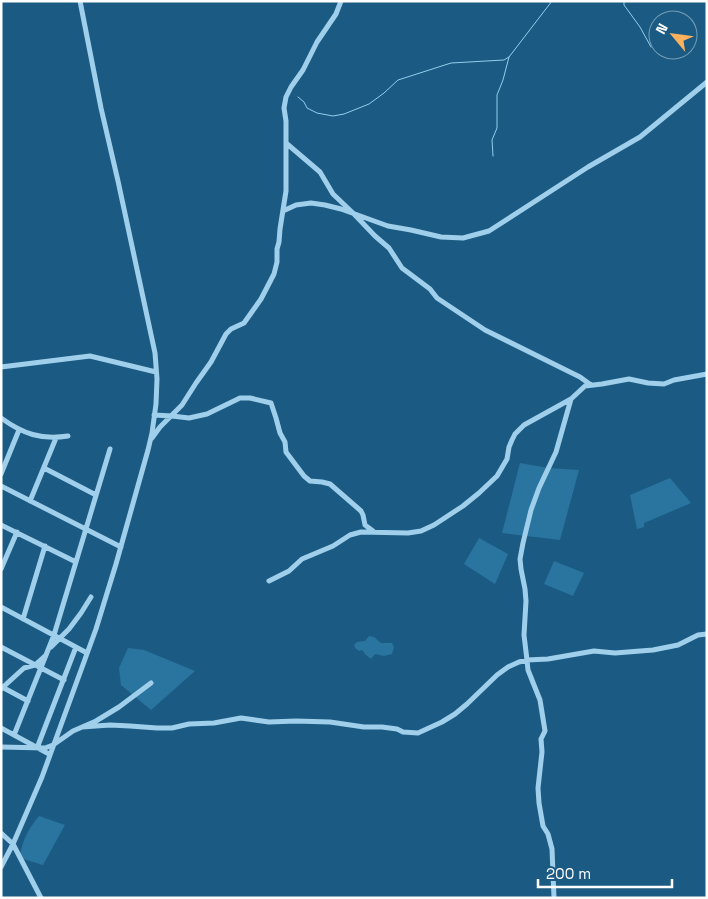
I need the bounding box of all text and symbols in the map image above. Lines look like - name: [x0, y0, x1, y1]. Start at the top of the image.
- north arrow: [648, 10, 698, 60]
- text: N: [651, 20, 672, 37]
- scale bar: [538, 856, 672, 888]
- text: 200 m: [546, 864, 591, 883]

